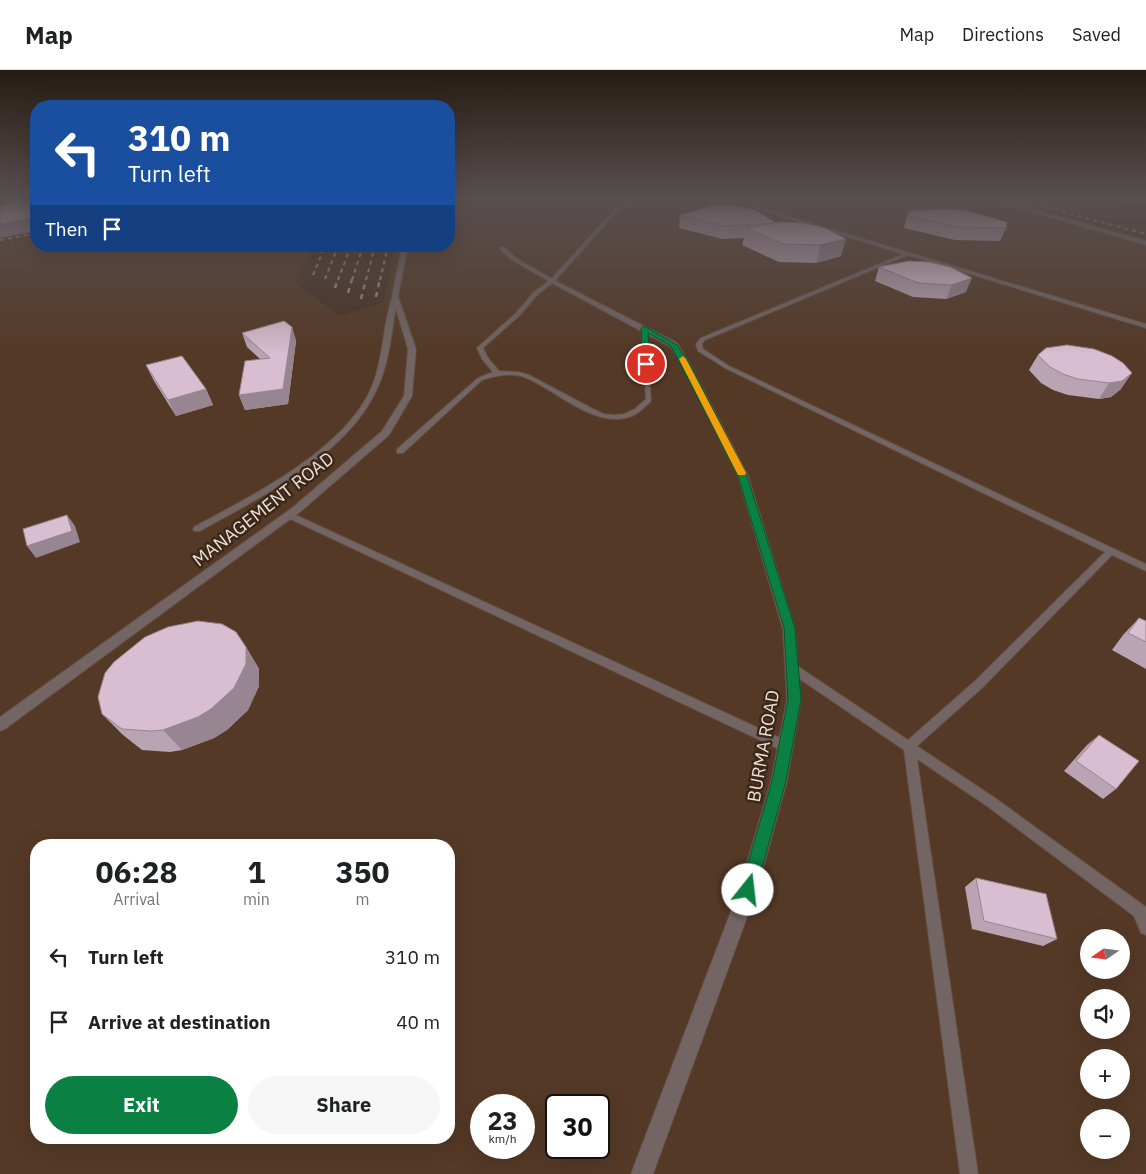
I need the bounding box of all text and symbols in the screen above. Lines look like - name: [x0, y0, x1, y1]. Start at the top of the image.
- text: Map: [25, 19, 73, 51]
- text: Map: [899, 23, 934, 46]
- text: Directions: [962, 23, 1044, 46]
- text: Saved: [1072, 23, 1121, 46]
- text: 310 m: [128, 115, 231, 161]
- icon: left: [45, 120, 110, 185]
- text: Turn left: [128, 159, 211, 188]
- icon: arrive: [98, 215, 126, 243]
- text: Then: [45, 217, 88, 241]
- pin: [625, 343, 667, 385]
- icon: arrive: [632, 350, 660, 378]
- street label: MANAGEMENT ROAD: [188, 447, 338, 571]
- street label: BURMA ROAD: [742, 688, 784, 804]
- text: 06:28: [96, 852, 177, 891]
- text: 1: [247, 852, 265, 891]
- text: 350: [335, 852, 389, 891]
- position arrow: [721, 863, 773, 915]
- text: Arrival: [113, 889, 160, 909]
- text: min: [243, 889, 270, 909]
- text: m: [355, 889, 369, 909]
- north arrow: [1080, 929, 1130, 979]
- map controls: [1080, 929, 1130, 1159]
- icon: left: [45, 943, 73, 971]
- text: Turn left: [88, 945, 164, 969]
- text: 310 m: [385, 945, 440, 969]
- button: sound: [1080, 989, 1130, 1039]
- icon: arrive: [45, 1008, 73, 1036]
- text: Arrive at destination: [88, 1010, 271, 1034]
- text: 40 m: [396, 1010, 440, 1034]
- button: +: [1080, 1049, 1130, 1099]
- button: Exit: [45, 1076, 238, 1134]
- button: Share: [248, 1076, 440, 1134]
- speed limit sign: 30: [545, 1094, 610, 1159]
- text: 23: [487, 1104, 518, 1137]
- button: −: [1080, 1109, 1130, 1159]
- text: km/h: [488, 1131, 517, 1146]

